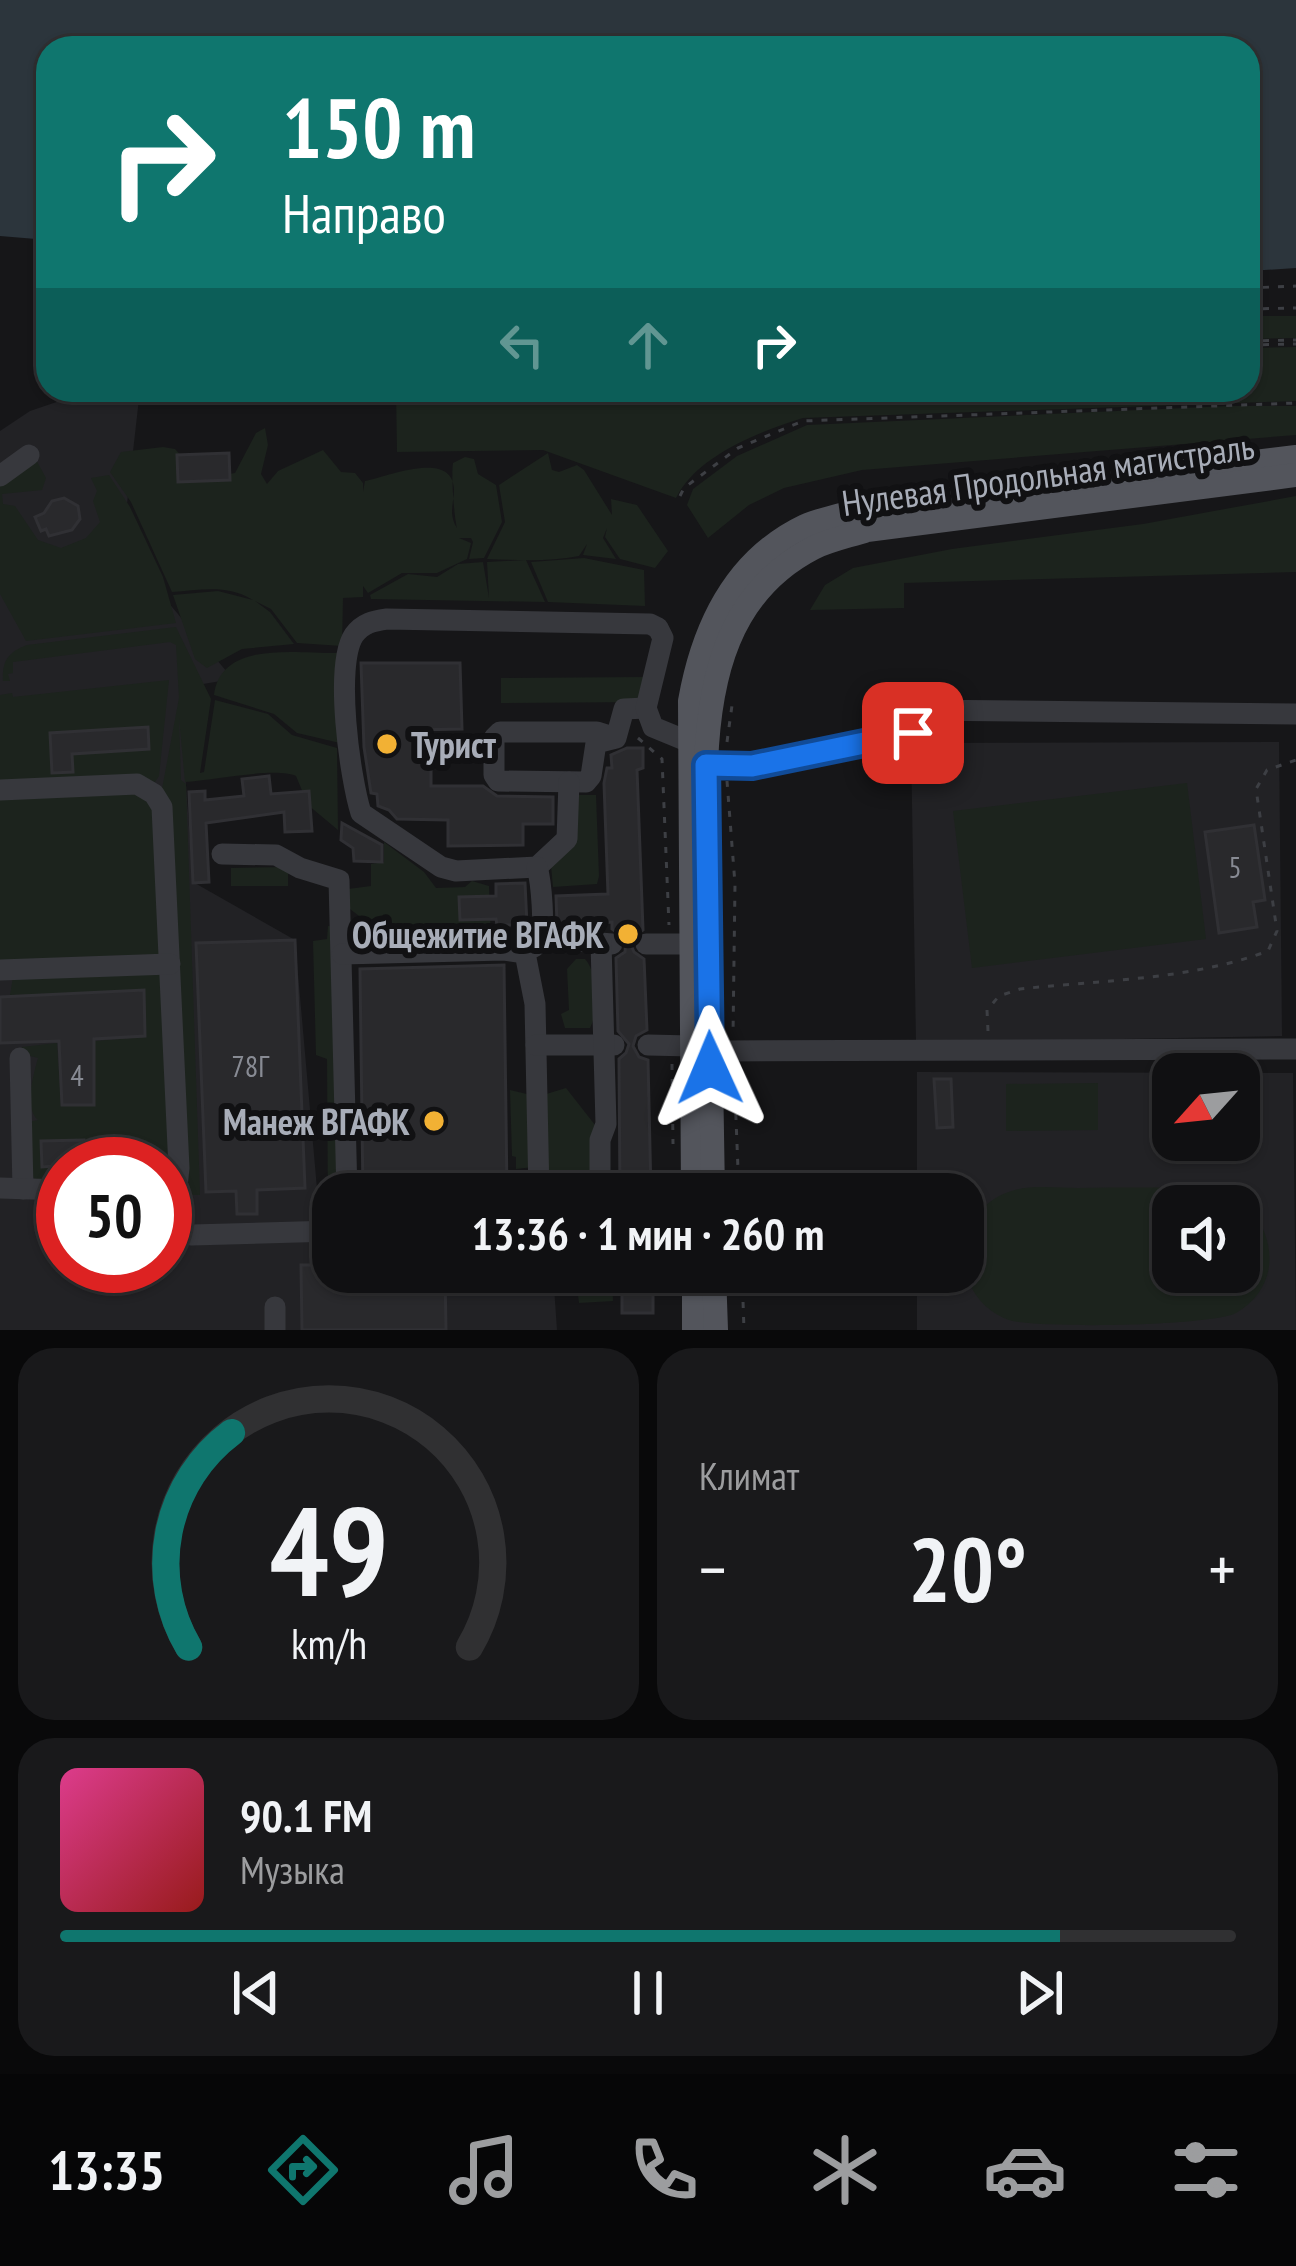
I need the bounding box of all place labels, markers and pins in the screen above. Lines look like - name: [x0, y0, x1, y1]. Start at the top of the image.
- pin: [862, 682, 964, 784]
- place label: Турист: [411, 721, 497, 768]
- marker: Турист: [374, 731, 400, 757]
- place label: Общежитие ВГАФК: [352, 911, 604, 958]
- marker: Общежитие ВГАФК: [615, 921, 641, 947]
- place label: Манеж ВГАФК: [223, 1098, 410, 1145]
- marker: Манеж ВГАФК: [421, 1108, 447, 1134]

